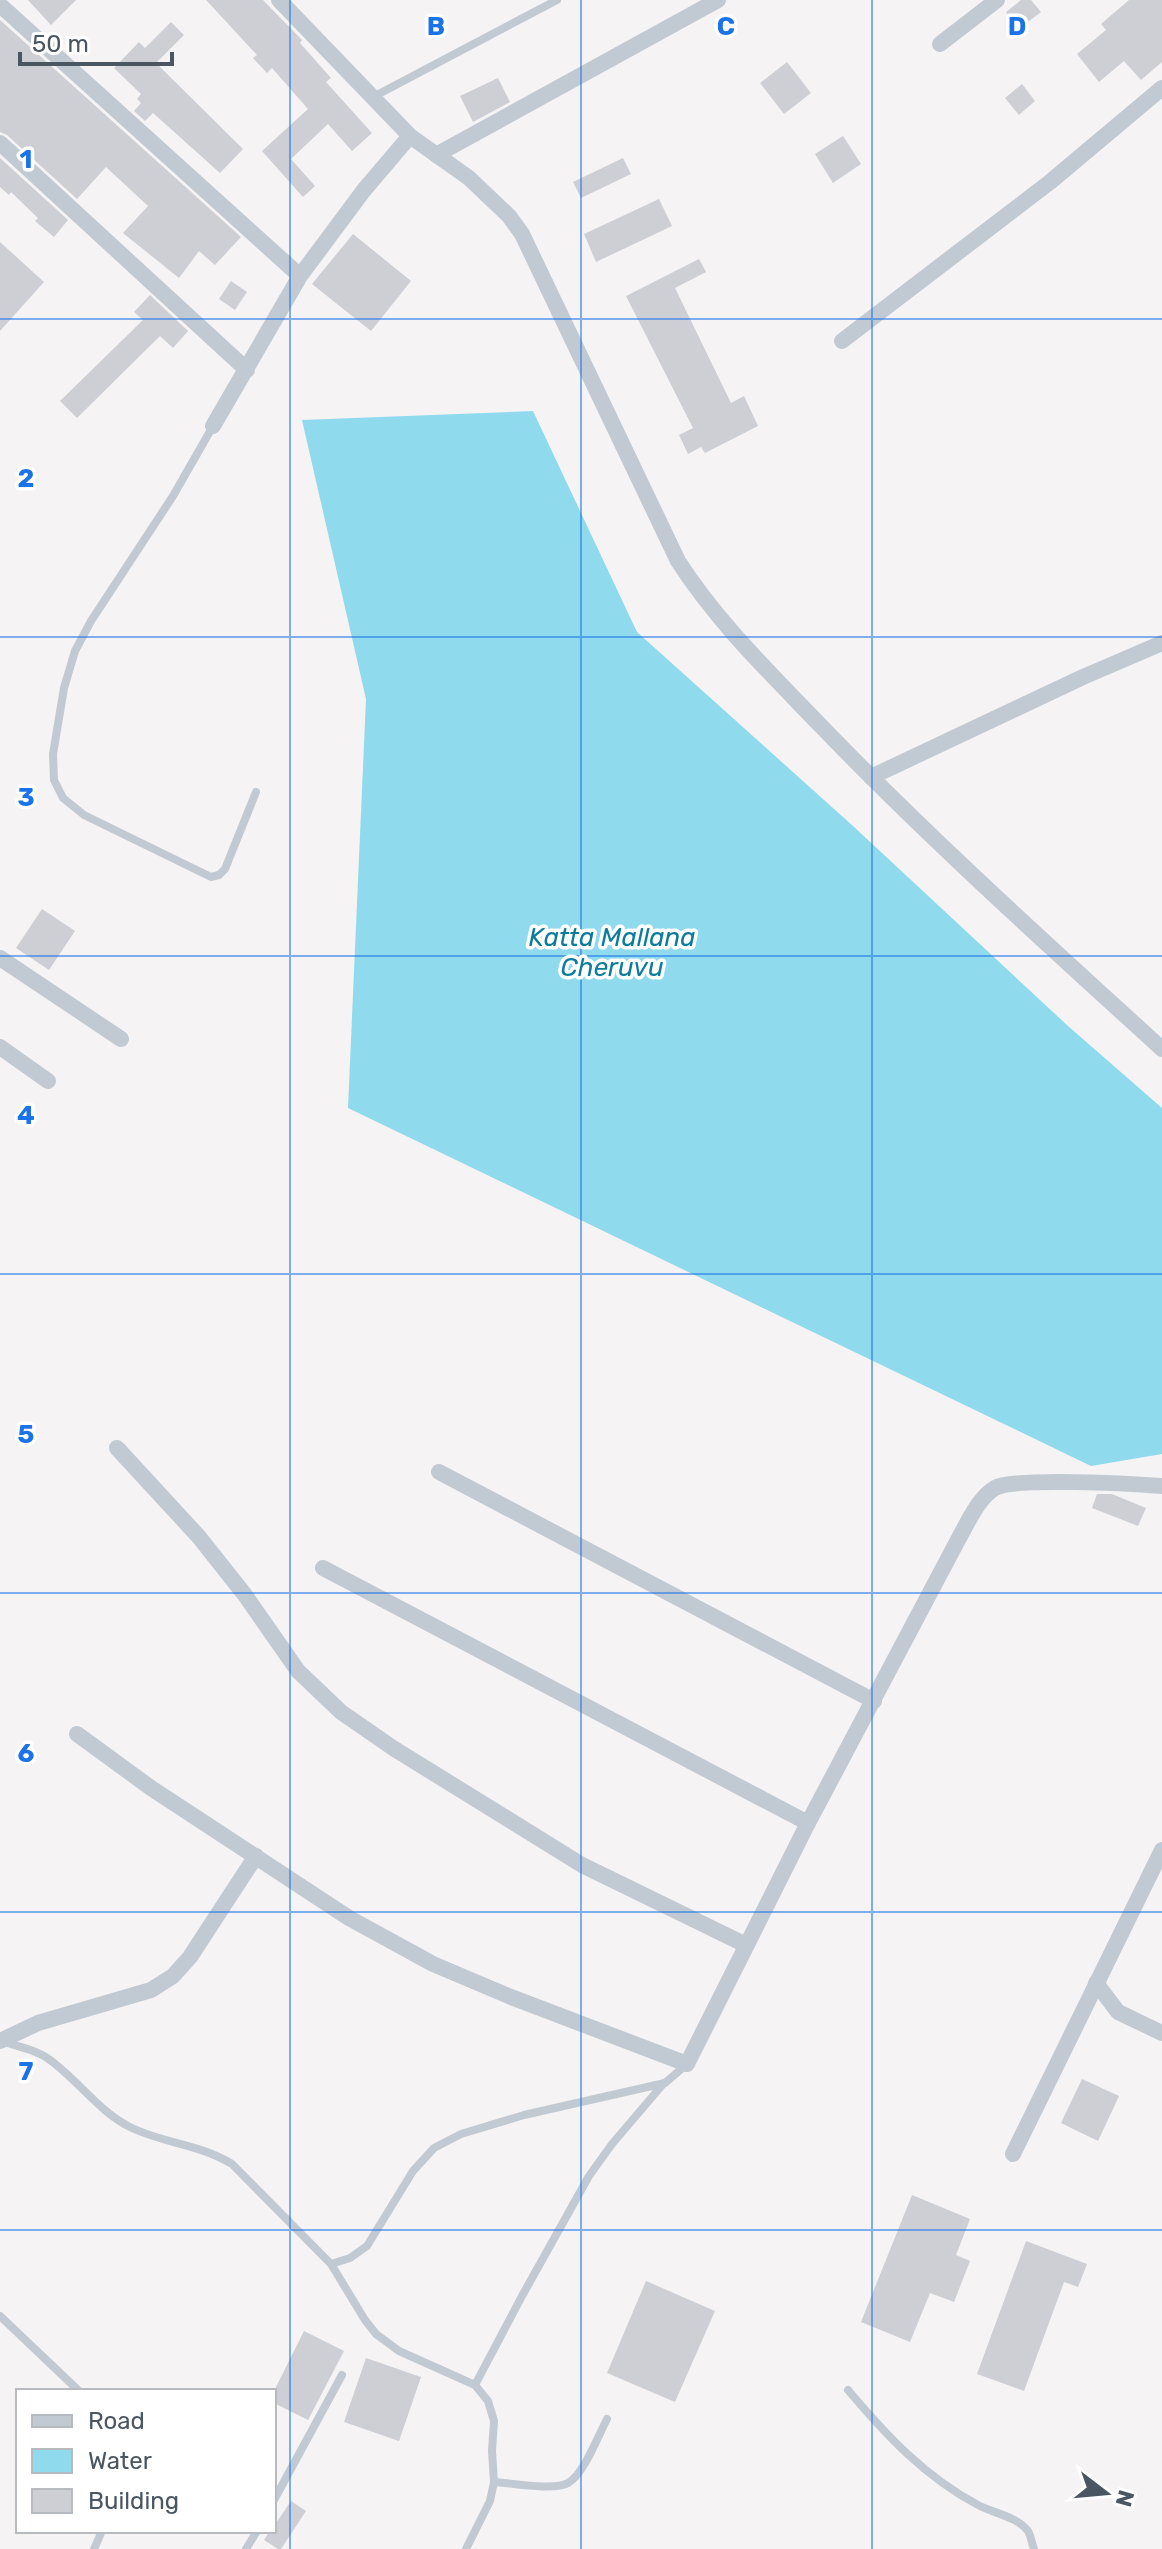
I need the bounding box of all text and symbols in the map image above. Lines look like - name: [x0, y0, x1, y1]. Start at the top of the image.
- text: B: [427, 11, 445, 42]
- text: C: [717, 11, 735, 42]
- text: D: [1008, 11, 1026, 42]
- scale bar: [20, 16, 172, 66]
- text: 50 m: [32, 30, 89, 58]
- text: 1: [20, 144, 32, 175]
- text: 2: [18, 463, 34, 494]
- text: 3: [17, 782, 35, 813]
- water label: Katta Mallana Cheruvu: [528, 922, 696, 983]
- text: 4: [17, 1100, 35, 1131]
- text: 5: [18, 1419, 34, 1450]
- text: 6: [18, 1738, 35, 1769]
- text: 7: [19, 2056, 34, 2087]
- legend: [16, 2389, 276, 2533]
- text: Road: [88, 2407, 145, 2435]
- text: Water: [88, 2447, 152, 2475]
- north arrow: [1066, 2453, 1146, 2533]
- text: Building: [88, 2487, 179, 2515]
- text: N: [1110, 2487, 1140, 2510]

